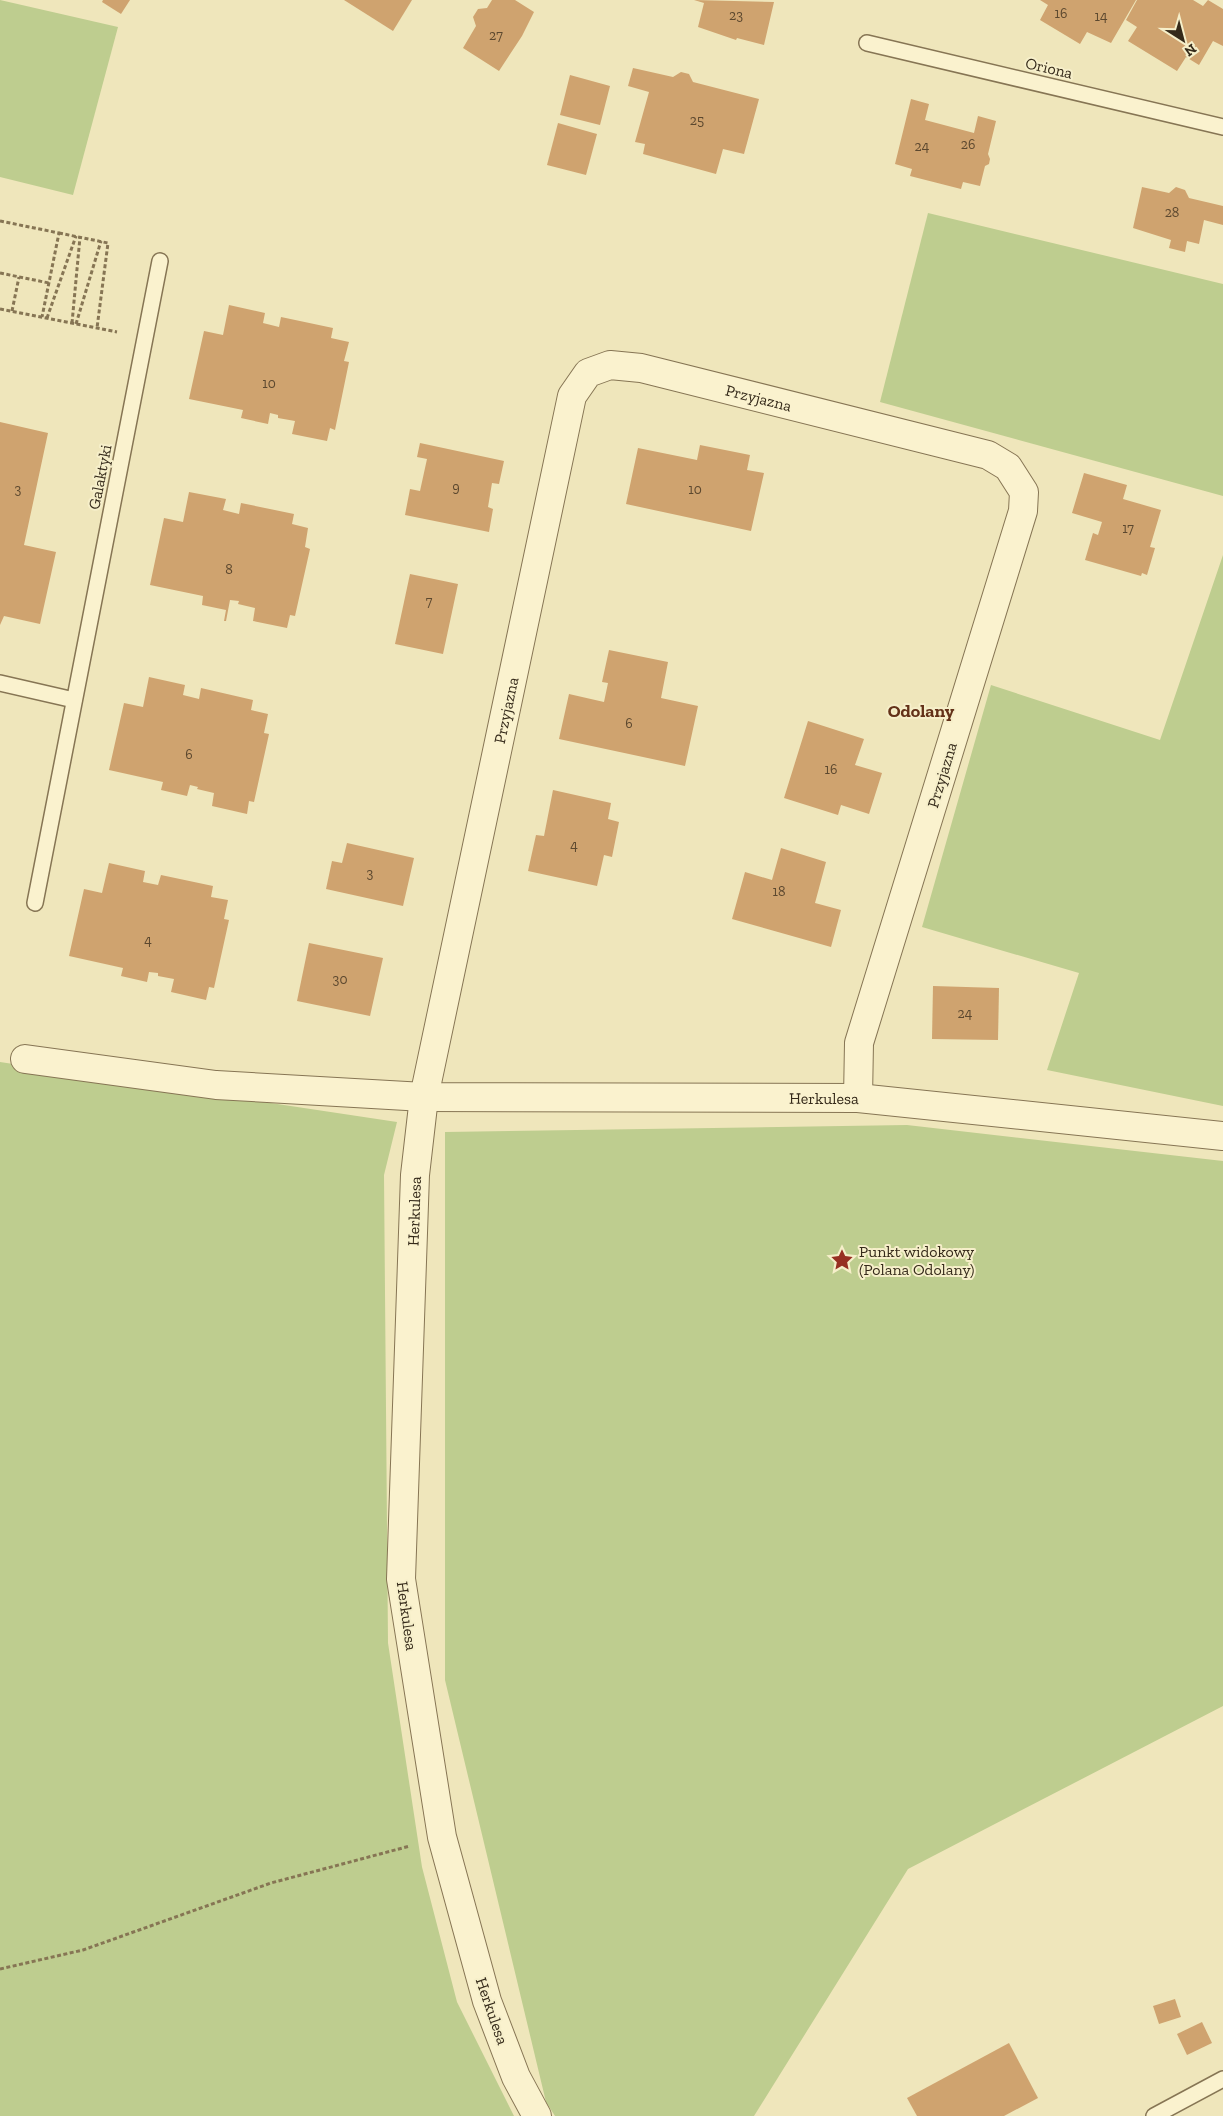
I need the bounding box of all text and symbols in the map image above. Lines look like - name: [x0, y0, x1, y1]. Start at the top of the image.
- house number: 16: [1055, 5, 1067, 22]
- house number: 23: [729, 7, 743, 24]
- house number: 14: [1095, 8, 1108, 25]
- north arrow: [1158, 15, 1208, 65]
- house number: 27: [489, 27, 503, 44]
- text: N: [1181, 40, 1200, 60]
- street label: Oriona: [1023, 53, 1075, 83]
- house number: 25: [690, 112, 704, 129]
- house number: 26: [961, 136, 975, 153]
- house number: 24: [915, 138, 930, 155]
- house number: 28: [1165, 204, 1179, 221]
- house number: 10: [262, 375, 276, 392]
- street label: Przyjazna: [724, 380, 794, 415]
- street label: Galaktyki: [84, 442, 116, 511]
- house number: 9: [452, 479, 460, 496]
- house number: 3: [15, 481, 22, 498]
- house number: 10: [688, 481, 702, 498]
- house number: 17: [1122, 520, 1134, 537]
- house number: 8: [225, 561, 233, 578]
- house number: 7: [426, 593, 433, 610]
- street label: Przyjazna: [489, 675, 522, 745]
- district label: Odolany: [888, 700, 955, 722]
- house number: 6: [625, 715, 633, 732]
- street label: Przyjazna: [923, 740, 961, 810]
- house number: 6: [185, 746, 193, 763]
- house number: 16: [825, 761, 837, 778]
- house number: 4: [570, 837, 578, 854]
- house number: 3: [367, 865, 374, 882]
- house number: 18: [773, 883, 785, 900]
- house number: 4: [144, 932, 152, 949]
- house number: 30: [333, 971, 347, 988]
- house number: 24: [958, 1005, 973, 1022]
- street label: Herkulesa: [789, 1088, 859, 1108]
- street label: Herkulesa: [403, 1176, 424, 1246]
- place label: Punkt widokowy (Polana Odolany): [859, 1242, 975, 1279]
- place icon: Punkt widokowy (Polana Odolany): [829, 1247, 855, 1273]
- street label: Herkulesa: [393, 1580, 421, 1652]
- street label: Herkulesa: [472, 1975, 512, 2047]

